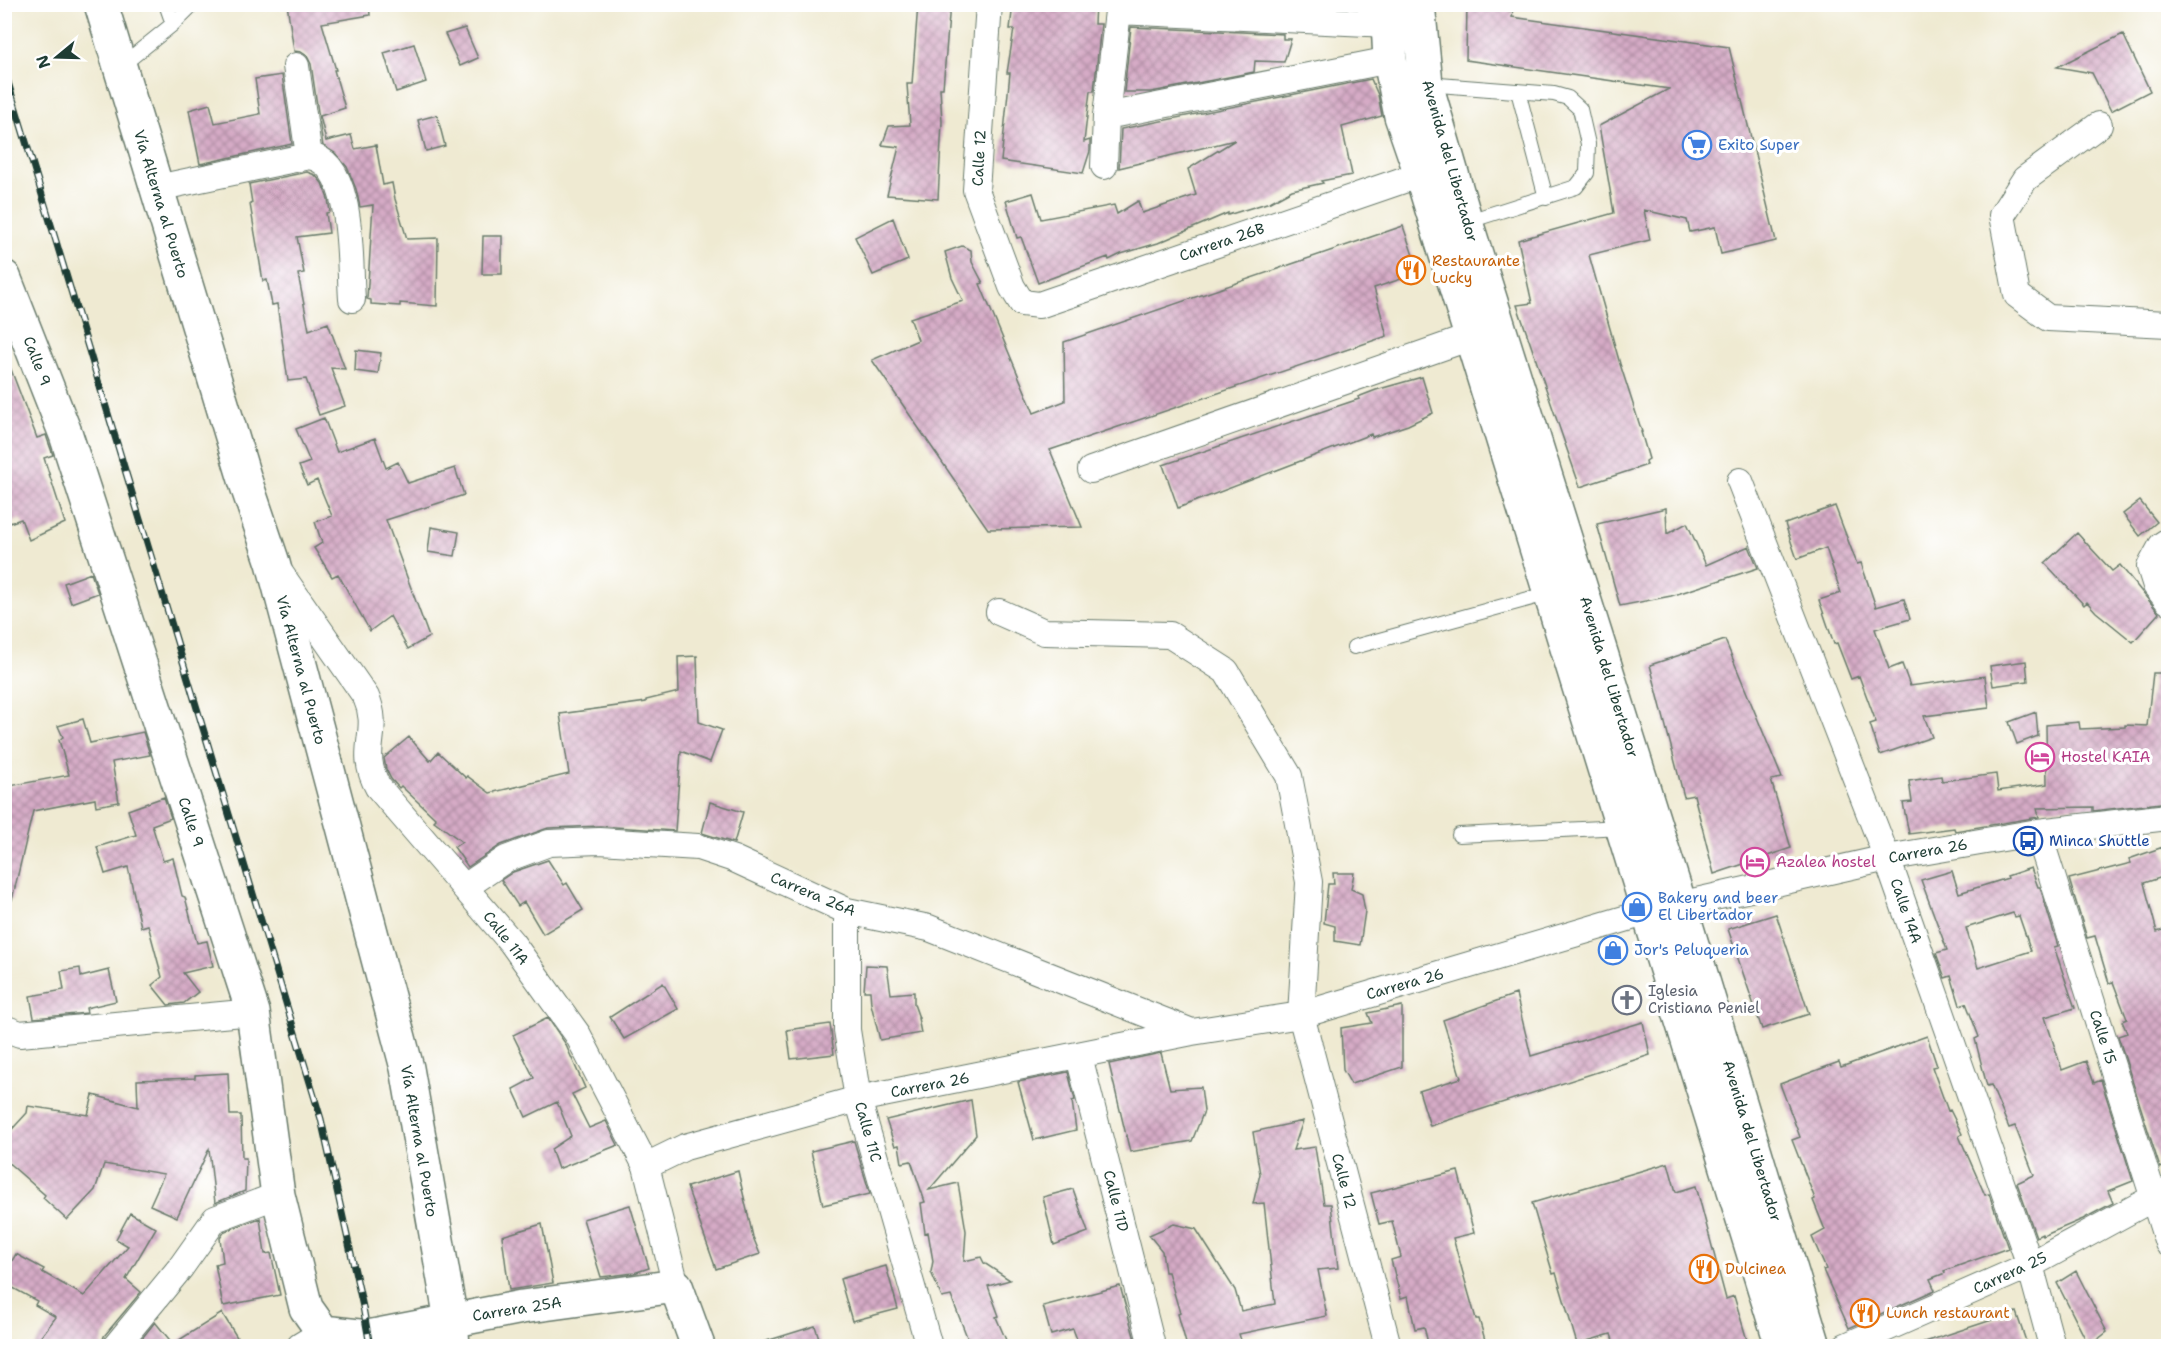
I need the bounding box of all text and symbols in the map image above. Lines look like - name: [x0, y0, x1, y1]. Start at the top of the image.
- north arrow: [27, 27, 87, 87]
- text: N: [31, 52, 55, 71]
- street label: Avenida del Libertador: [1417, 78, 1483, 244]
- street label: Vía Alterna al Puerto: [129, 127, 193, 281]
- street label: Calle 12: [968, 129, 990, 187]
- supermarket icon: Exito Super: [1681, 129, 1713, 161]
- place label: Exito Super: [1718, 135, 1800, 155]
- street label: Carrera 26B: [1177, 218, 1267, 266]
- place label: Restaurante Lucky: [1432, 251, 1520, 288]
- restaurant icon: Restaurante Lucky: [1395, 254, 1427, 286]
- street label: Calle 9: [18, 333, 56, 389]
- street label: Vía Alterna al Puerto: [271, 593, 331, 747]
- street label: Avenida del Libertador: [1575, 594, 1643, 760]
- hotel icon: Hostel KAIA: [2024, 741, 2056, 773]
- place label: Hostel KAIA: [2061, 747, 2150, 767]
- street label: Calle 9: [174, 795, 208, 849]
- bus stop icon: Minca Shuttle: [2012, 825, 2044, 857]
- place label: Minca Shuttle: [2049, 831, 2150, 851]
- street label: Carrera 26: [1887, 834, 1969, 868]
- hotel icon: Azalea hostel: [1739, 846, 1771, 878]
- place label: Azalea hostel: [1776, 852, 1876, 872]
- street label: Carrera 26A: [767, 867, 859, 921]
- street label: Calle 14A: [1886, 876, 1927, 946]
- place label: Bakery and beer El Libertador: [1658, 888, 1778, 925]
- shop icon: Bakery and beer El Libertador: [1621, 891, 1653, 923]
- street label: Calle 11A: [479, 907, 533, 969]
- shop icon: Jor's Peluqueria: [1597, 934, 1629, 966]
- place label: Jor's Peluqueria: [1634, 940, 1749, 960]
- street label: Carrera 26: [1364, 963, 1446, 1005]
- place label: Iglesia Cristiana Peniel: [1648, 981, 1760, 1018]
- church icon: Iglesia Cristiana Peniel: [1611, 984, 1643, 1016]
- street label: Calle 15: [2085, 1007, 2121, 1067]
- street label: Avenida del Libertador: [1718, 1058, 1786, 1224]
- street label: Vía Alterna al Puerto: [396, 1063, 442, 1219]
- street label: Carrera 26: [889, 1068, 971, 1102]
- street label: Calle 11C: [850, 1099, 886, 1165]
- street label: Calle 12: [1327, 1151, 1361, 1211]
- street label: Calle 11D: [1099, 1168, 1133, 1234]
- street label: Carrera 25: [1970, 1247, 2050, 1299]
- restaurant icon: Dulcinea: [1688, 1253, 1720, 1285]
- place label: Dulcinea: [1725, 1259, 1787, 1279]
- street label: Carrera 25A: [471, 1292, 563, 1326]
- restaurant icon: Lunch restaurant: [1849, 1297, 1881, 1329]
- place label: Lunch restaurant: [1886, 1303, 2010, 1323]

